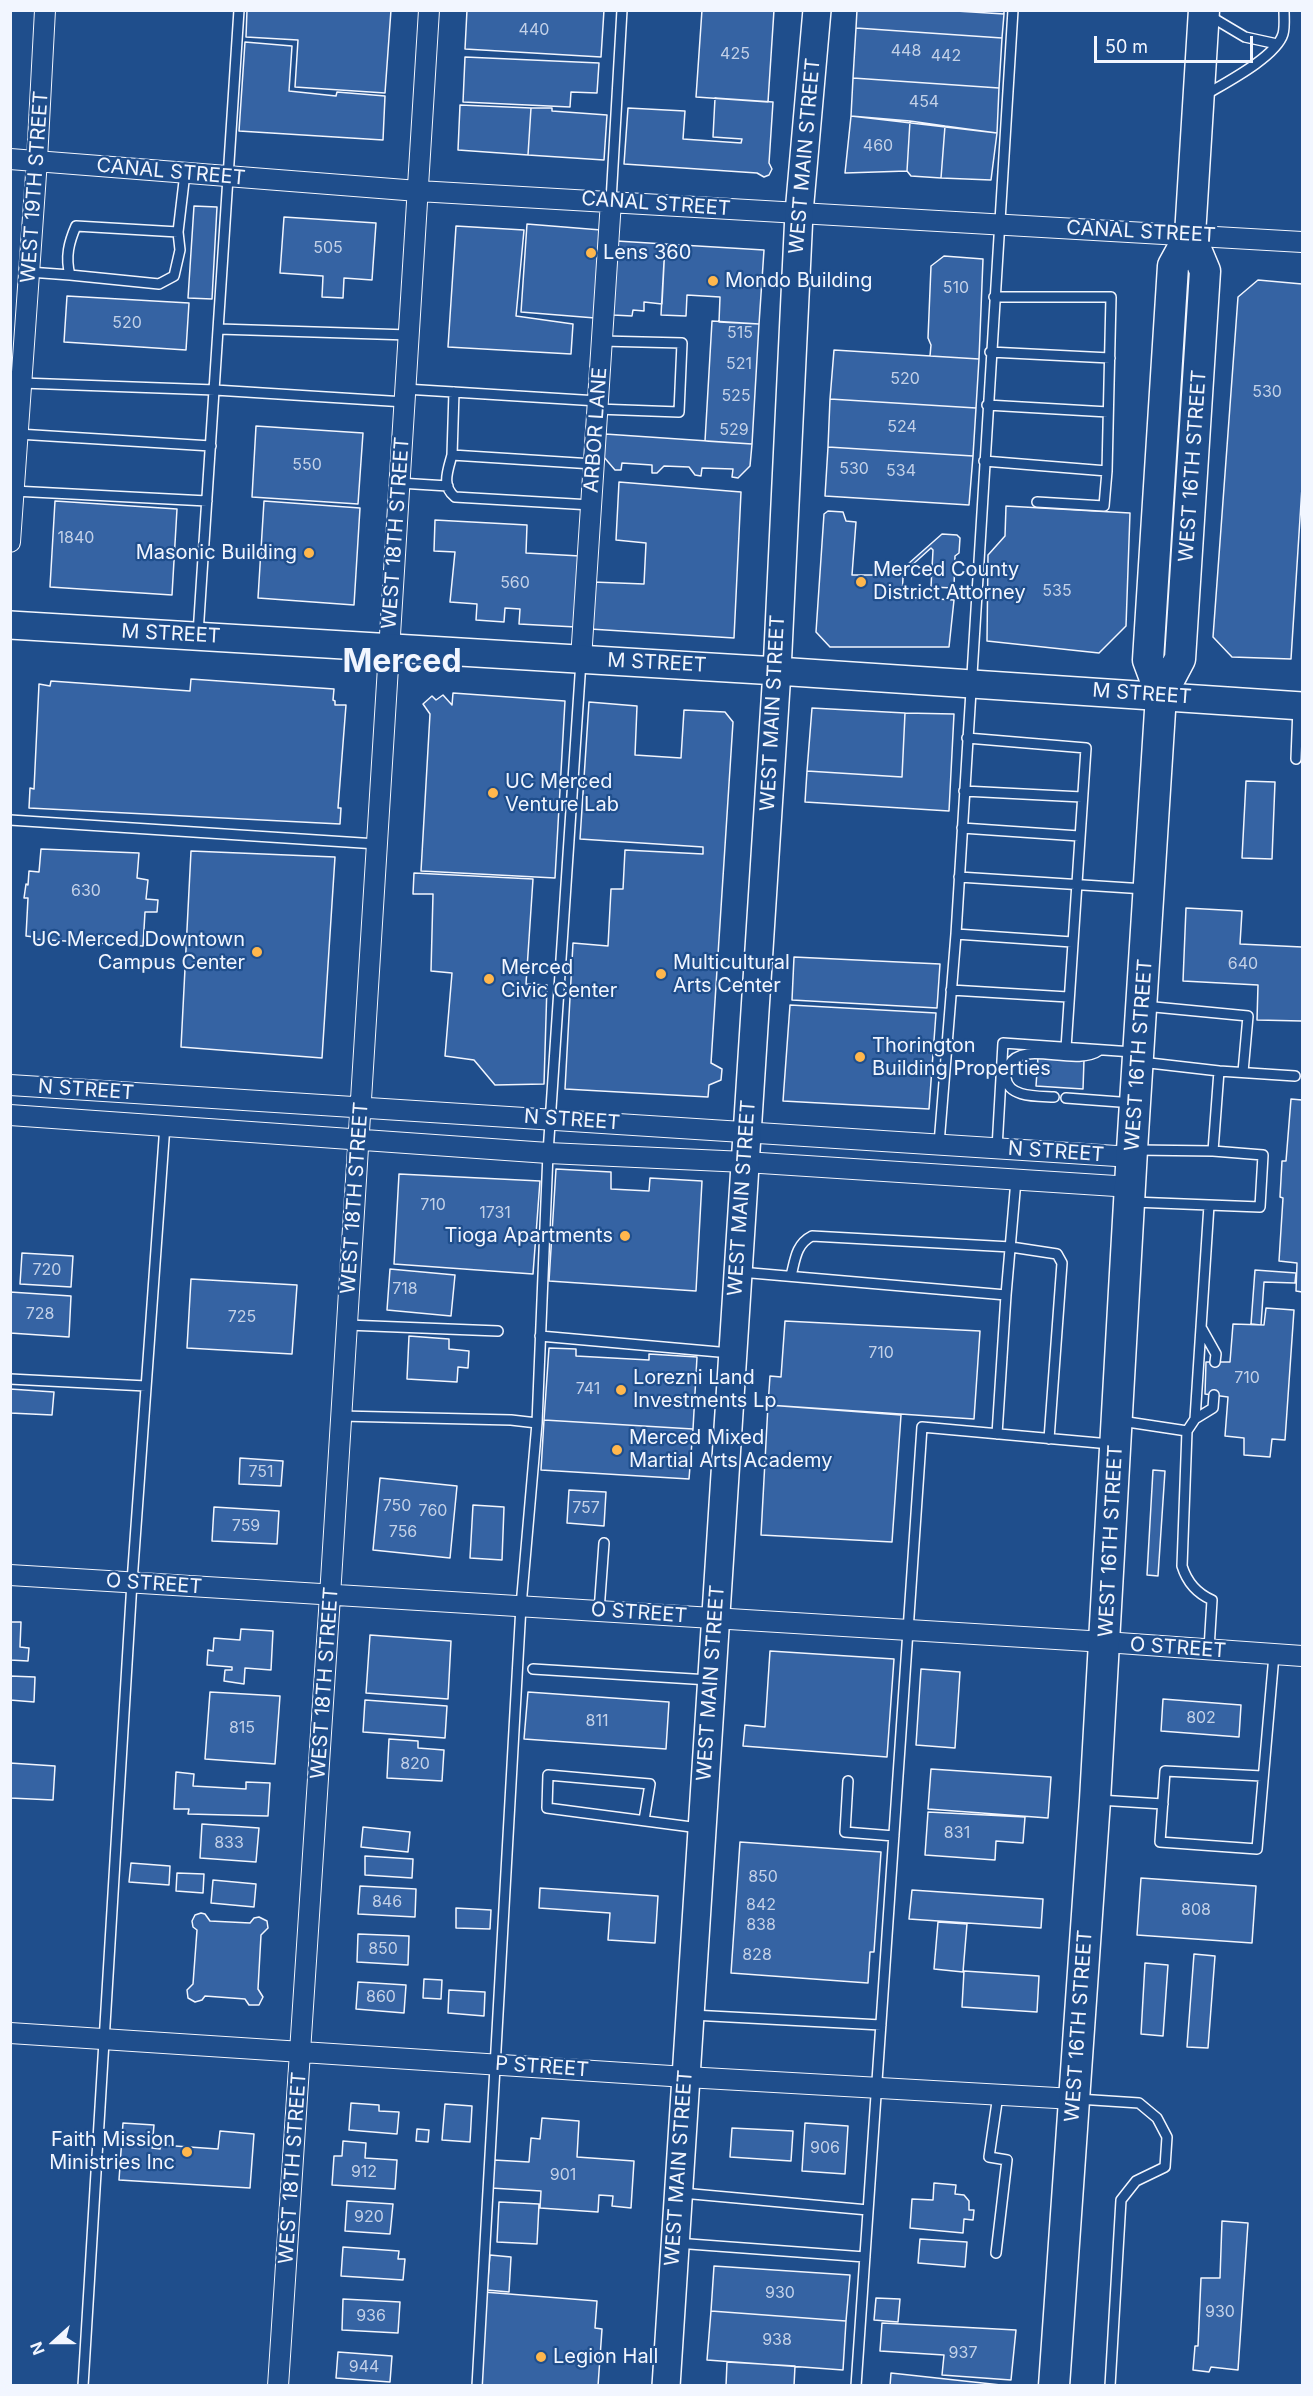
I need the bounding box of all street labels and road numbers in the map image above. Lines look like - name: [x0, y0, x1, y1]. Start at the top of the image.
- street label: WEST MAIN STREET: [784, 57, 826, 255]
- street label: WEST 19TH STREET: [16, 90, 54, 284]
- street label: CANAL STREET: [96, 154, 246, 190]
- street label: CANAL STREET: [581, 187, 731, 221]
- street label: CANAL STREET: [1066, 216, 1216, 248]
- street label: ARBOR LANE: [580, 366, 612, 494]
- street label: WEST 16TH STREET: [1174, 369, 1212, 563]
- street label: WEST 18TH STREET: [377, 436, 415, 630]
- street label: WEST MAIN STREET: [756, 614, 790, 812]
- street label: M STREET: [121, 619, 221, 649]
- street label: M STREET: [607, 648, 707, 678]
- street label: M STREET: [1092, 679, 1192, 709]
- street label: WEST 16TH STREET: [1120, 958, 1158, 1152]
- street label: N STREET: [37, 1075, 135, 1105]
- street label: WEST MAIN STREET: [723, 1099, 761, 1297]
- street label: WEST 18TH STREET: [336, 1101, 374, 1295]
- street label: N STREET: [523, 1105, 621, 1135]
- street label: N STREET: [1007, 1137, 1105, 1167]
- street label: WEST 16TH STREET: [1094, 1444, 1128, 1638]
- street label: O STREET: [105, 1569, 203, 1599]
- street label: WEST MAIN STREET: [692, 1584, 730, 1782]
- street label: WEST 18TH STREET: [306, 1586, 344, 1780]
- street label: O STREET: [590, 1598, 688, 1628]
- street label: O STREET: [1129, 1633, 1227, 1663]
- street label: WEST 16TH STREET: [1060, 1929, 1098, 2123]
- street label: P STREET: [494, 2052, 590, 2082]
- street label: WEST MAIN STREET: [660, 2069, 698, 2267]
- street label: WEST 18TH STREET: [274, 2071, 312, 2265]

